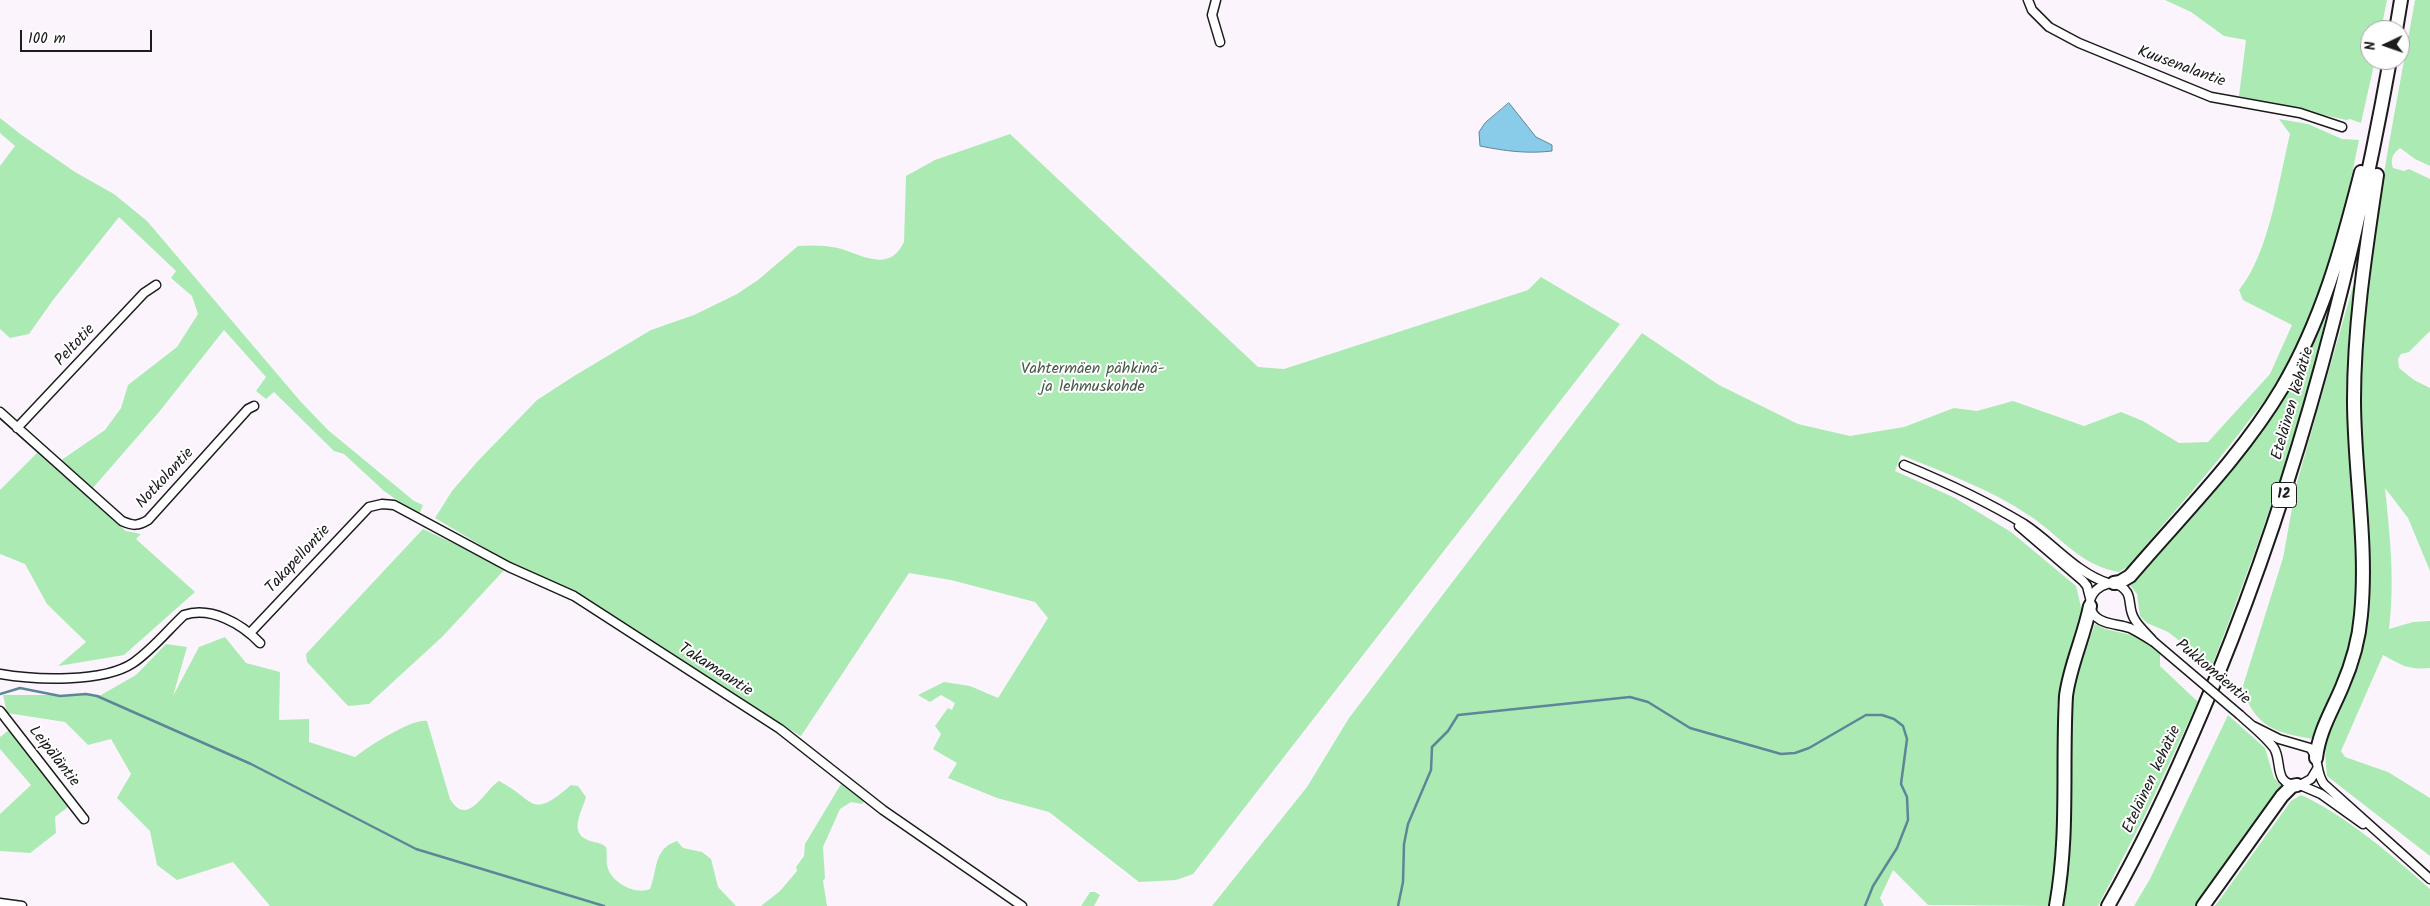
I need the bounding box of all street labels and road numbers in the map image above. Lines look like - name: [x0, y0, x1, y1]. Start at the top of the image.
- street label: Kuusenalantie: [2134, 43, 2228, 93]
- street label: Peltotie: [52, 321, 100, 371]
- street label: Eteläinen kehätie: [2269, 345, 2319, 463]
- street label: Notkolantie: [133, 445, 199, 513]
- road number: 12: [2272, 482, 2296, 508]
- street label: Takapellontie: [262, 522, 336, 598]
- street label: Pukkomäentie: [2171, 636, 2253, 710]
- street label: Takamaantie: [674, 640, 756, 702]
- street label: Leipäläntie: [23, 723, 83, 791]
- street label: Eteläinen kehätie: [2120, 723, 2186, 837]

